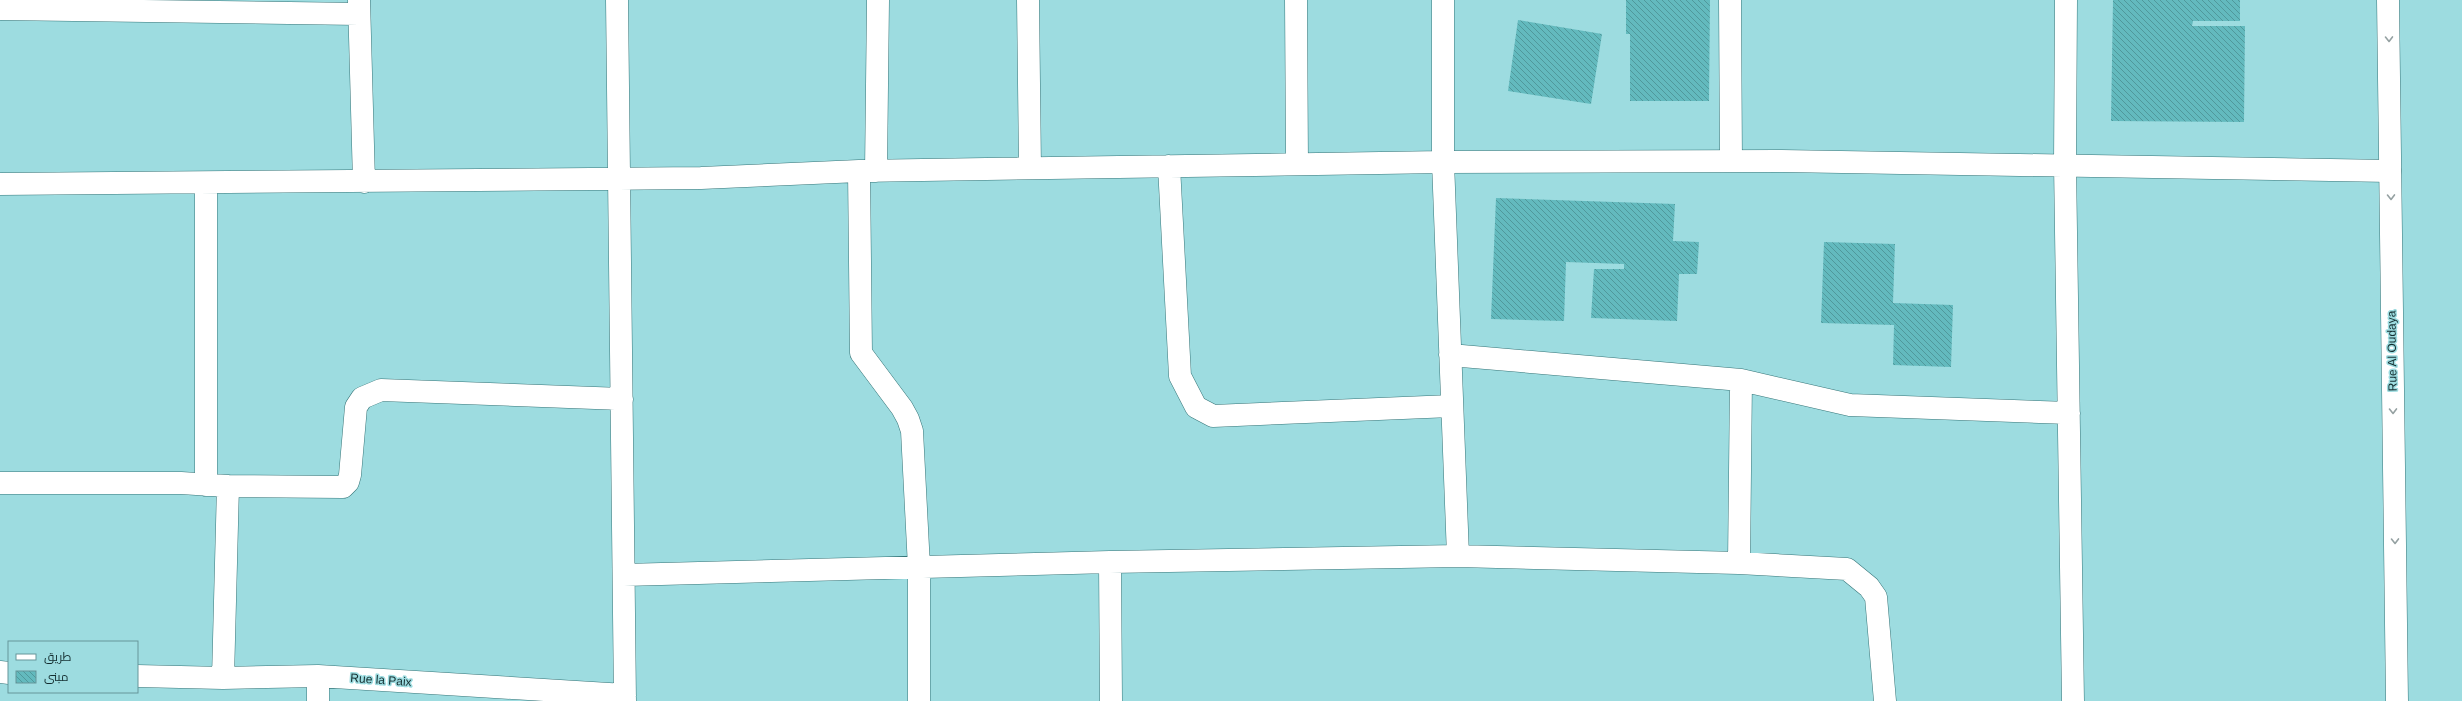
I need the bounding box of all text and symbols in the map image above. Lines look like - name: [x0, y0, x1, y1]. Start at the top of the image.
- one-way arrow: [2385, 36, 2393, 42]
- one-way arrow: [2387, 194, 2395, 200]
- street label: Rue Al Oudaya: [2384, 310, 2400, 391]
- one-way arrow: [2389, 408, 2397, 414]
- one-way arrow: [2391, 538, 2399, 544]
- legend: [8, 641, 138, 693]
- text: طريق: [44, 650, 72, 664]
- text: مبنى: [44, 670, 69, 684]
- street label: Rue la Paix: [350, 671, 412, 689]

